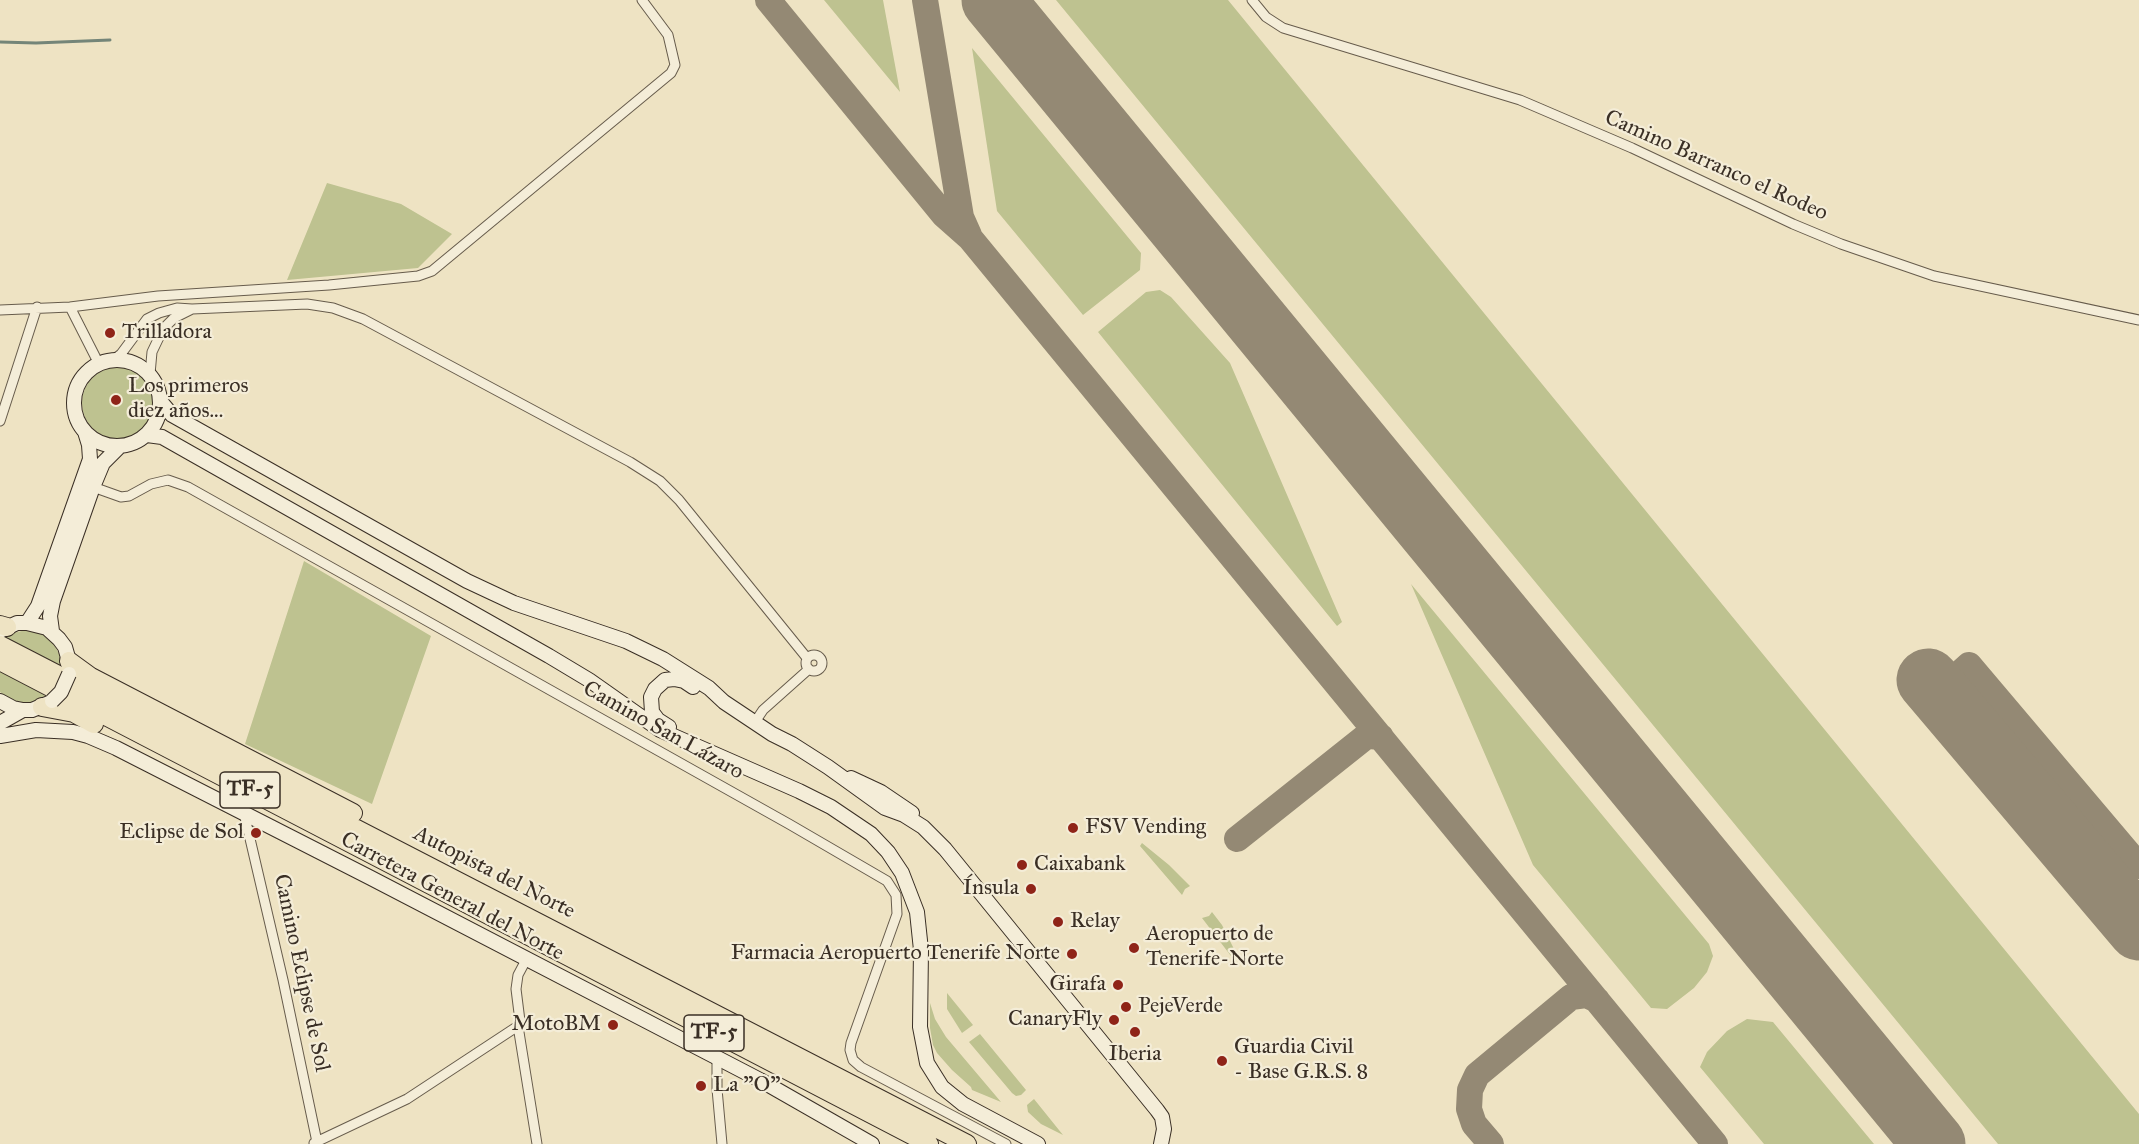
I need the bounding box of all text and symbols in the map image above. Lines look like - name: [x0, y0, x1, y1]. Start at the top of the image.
- street label: Camino Barranco el Rodeo: [1600, 105, 1832, 227]
- place label: Trilladora: [122, 320, 212, 346]
- marker: Trilladora: [103, 326, 117, 340]
- place label: Los primeros diez años...: [128, 374, 248, 426]
- marker: Los primeros diez años...: [109, 393, 123, 407]
- street label: Camino San Lázaro: [578, 676, 748, 786]
- road number: TF-5: [220, 772, 280, 808]
- place label: FSV Vending: [1085, 815, 1206, 841]
- place label: Eclipse de Sol: [119, 820, 244, 846]
- street label: Autopista del Norte: [409, 821, 579, 925]
- marker: FSV Vending: [1066, 821, 1080, 835]
- marker: Eclipse de Sol: [249, 826, 263, 840]
- street label: Carretera General del Norte: [336, 827, 568, 967]
- place label: Caixabank: [1034, 852, 1126, 878]
- marker: Caixabank: [1015, 858, 1029, 872]
- street label: Camino Eclipse de Sol: [267, 872, 335, 1074]
- place label: Ínsula: [963, 876, 1019, 902]
- marker: Ínsula: [1024, 882, 1038, 896]
- place label: Relay: [1070, 909, 1120, 935]
- marker: Relay: [1051, 915, 1065, 929]
- place label: Aeropuerto de Tenerife-Norte: [1146, 922, 1284, 974]
- place label: Farmacia Aeropuerto Tenerife Norte: [731, 941, 1060, 967]
- marker: Aeropuerto de Tenerife-Norte: [1127, 941, 1141, 955]
- marker: Farmacia Aeropuerto Tenerife Norte: [1065, 947, 1079, 961]
- place label: Girafa: [1050, 972, 1106, 998]
- marker: Girafa: [1111, 978, 1125, 992]
- place label: PejeVerde: [1138, 994, 1223, 1020]
- marker: PejeVerde: [1119, 1000, 1133, 1014]
- place label: CanaryFly: [1008, 1007, 1102, 1033]
- place label: MotoBM: [512, 1012, 601, 1038]
- marker: CanaryFly: [1107, 1013, 1121, 1027]
- road number: TF-5: [684, 1015, 744, 1051]
- marker: MotoBM: [606, 1018, 620, 1032]
- marker: Iberia: [1128, 1025, 1142, 1039]
- place label: Guardia Civil - Base G.R.S. 8: [1234, 1035, 1368, 1086]
- place label: Iberia: [1109, 1042, 1161, 1068]
- marker: Guardia Civil - Base G.R.S. 8: [1215, 1054, 1229, 1068]
- place label: La "O": [713, 1073, 781, 1099]
- marker: La "O": [694, 1079, 708, 1093]

